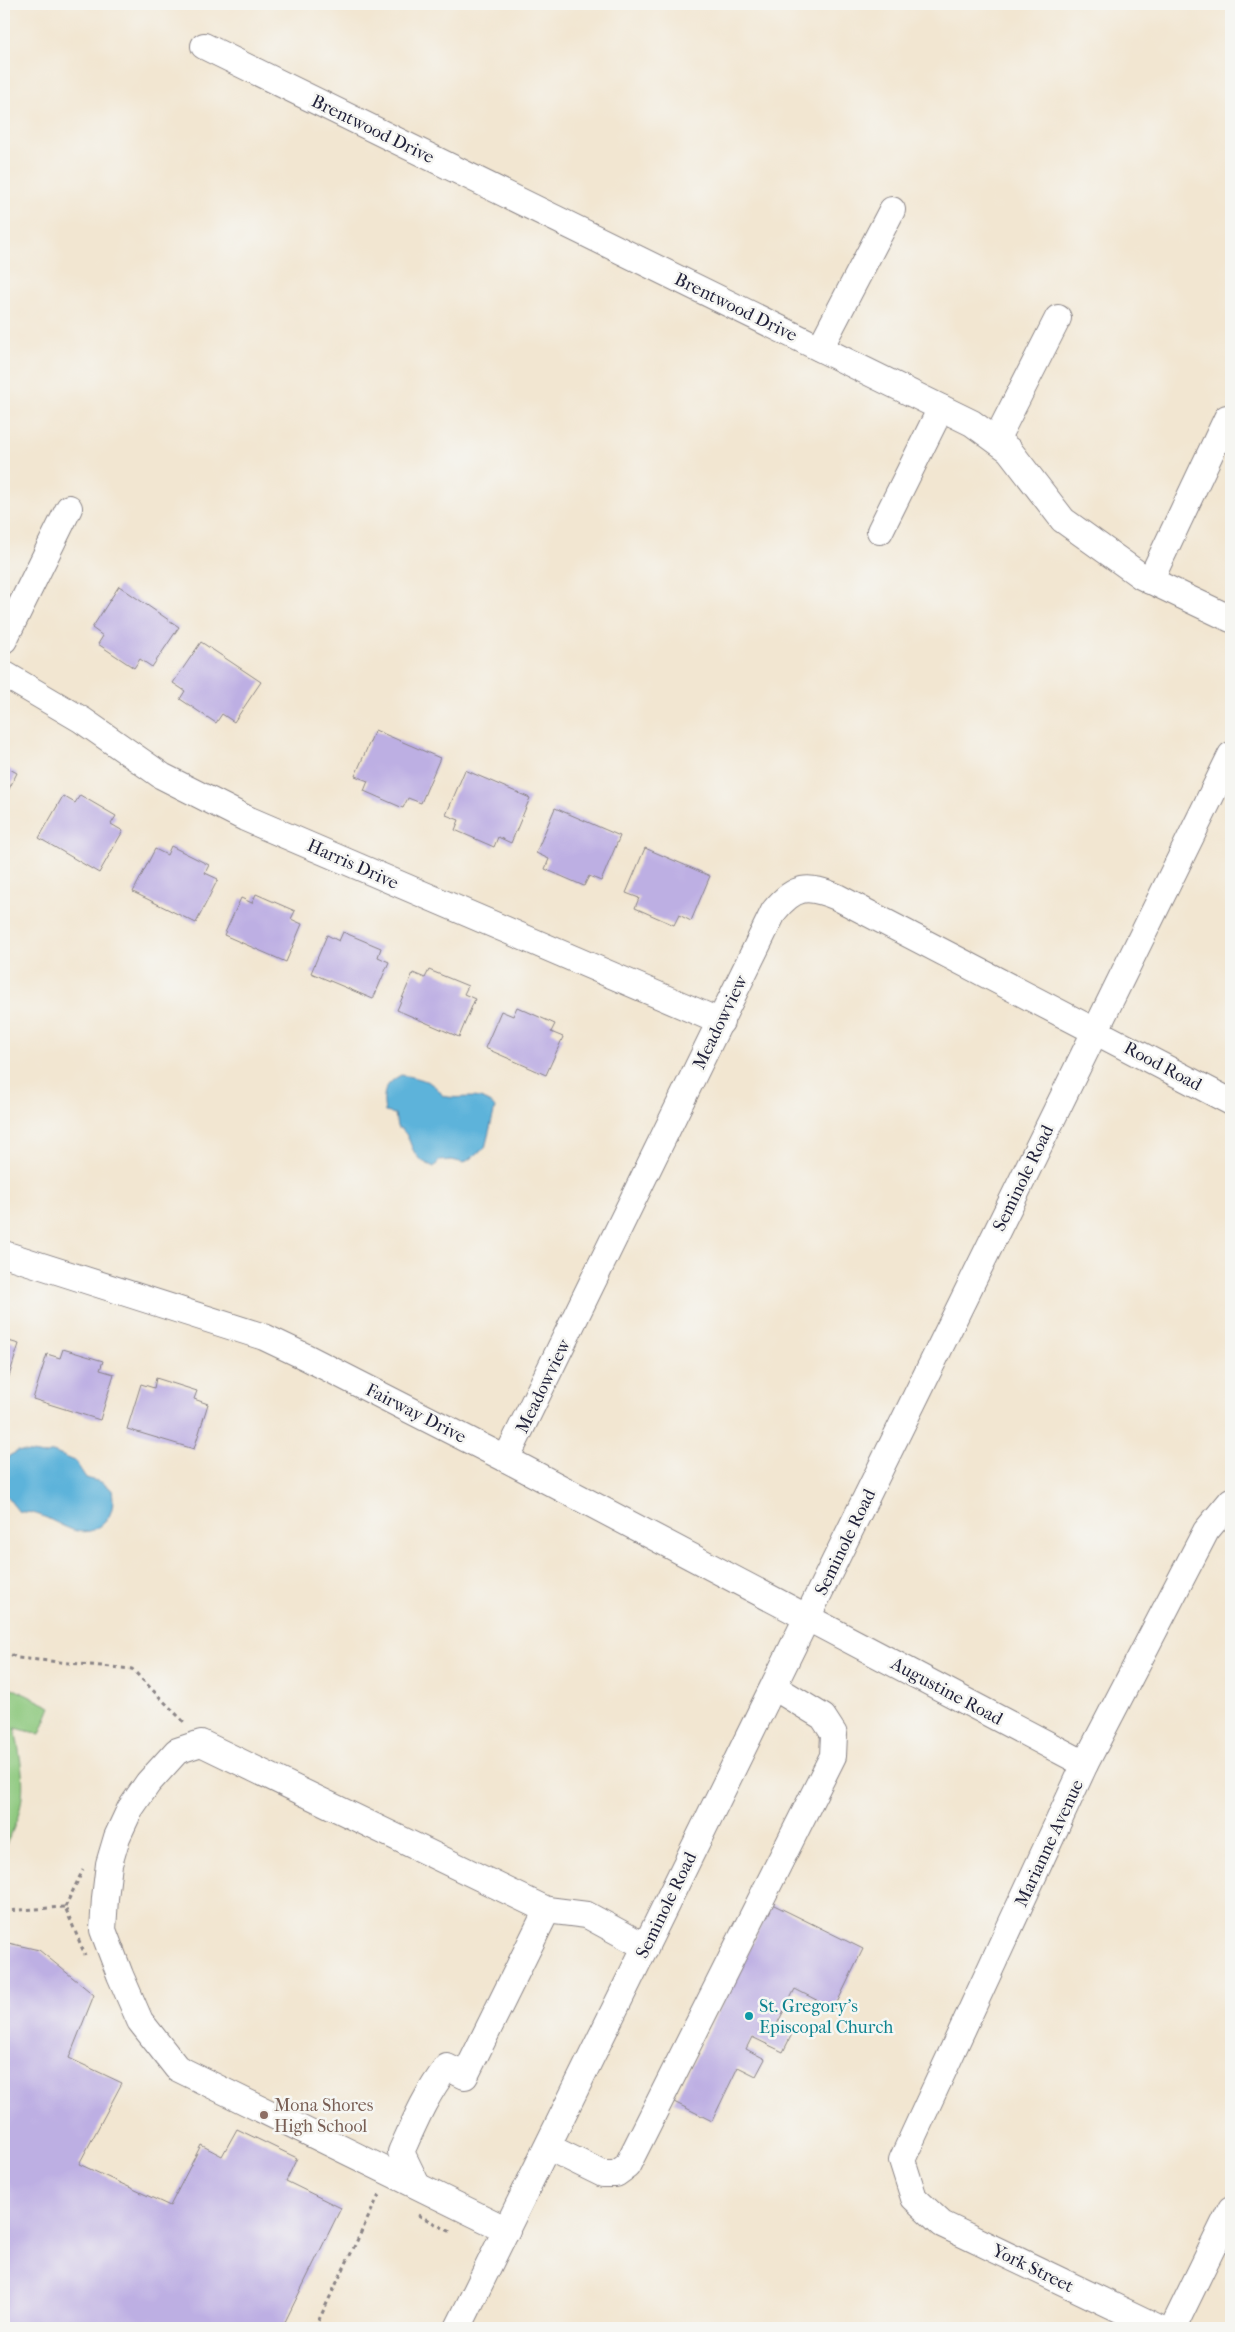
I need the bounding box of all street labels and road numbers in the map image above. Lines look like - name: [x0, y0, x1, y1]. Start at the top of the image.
- street label: Brentwood Drive: [308, 91, 438, 168]
- street label: Brentwood Drive: [671, 269, 801, 346]
- street label: Harris Drive: [304, 835, 402, 894]
- street label: Meadowview: [689, 971, 752, 1073]
- street label: Rood Road: [1120, 1037, 1205, 1096]
- street label: Seminole Road: [989, 1122, 1058, 1235]
- street label: Meadowview: [512, 1335, 575, 1437]
- street label: Fairway Drive: [362, 1379, 469, 1448]
- street label: Seminole Road: [811, 1486, 880, 1599]
- street label: Augustine Road: [886, 1653, 1006, 1730]
- street label: Marianne Avenue: [1011, 1776, 1088, 1910]
- street label: Seminole Road: [632, 1849, 701, 1962]
- street label: York Street: [988, 2239, 1077, 2297]

